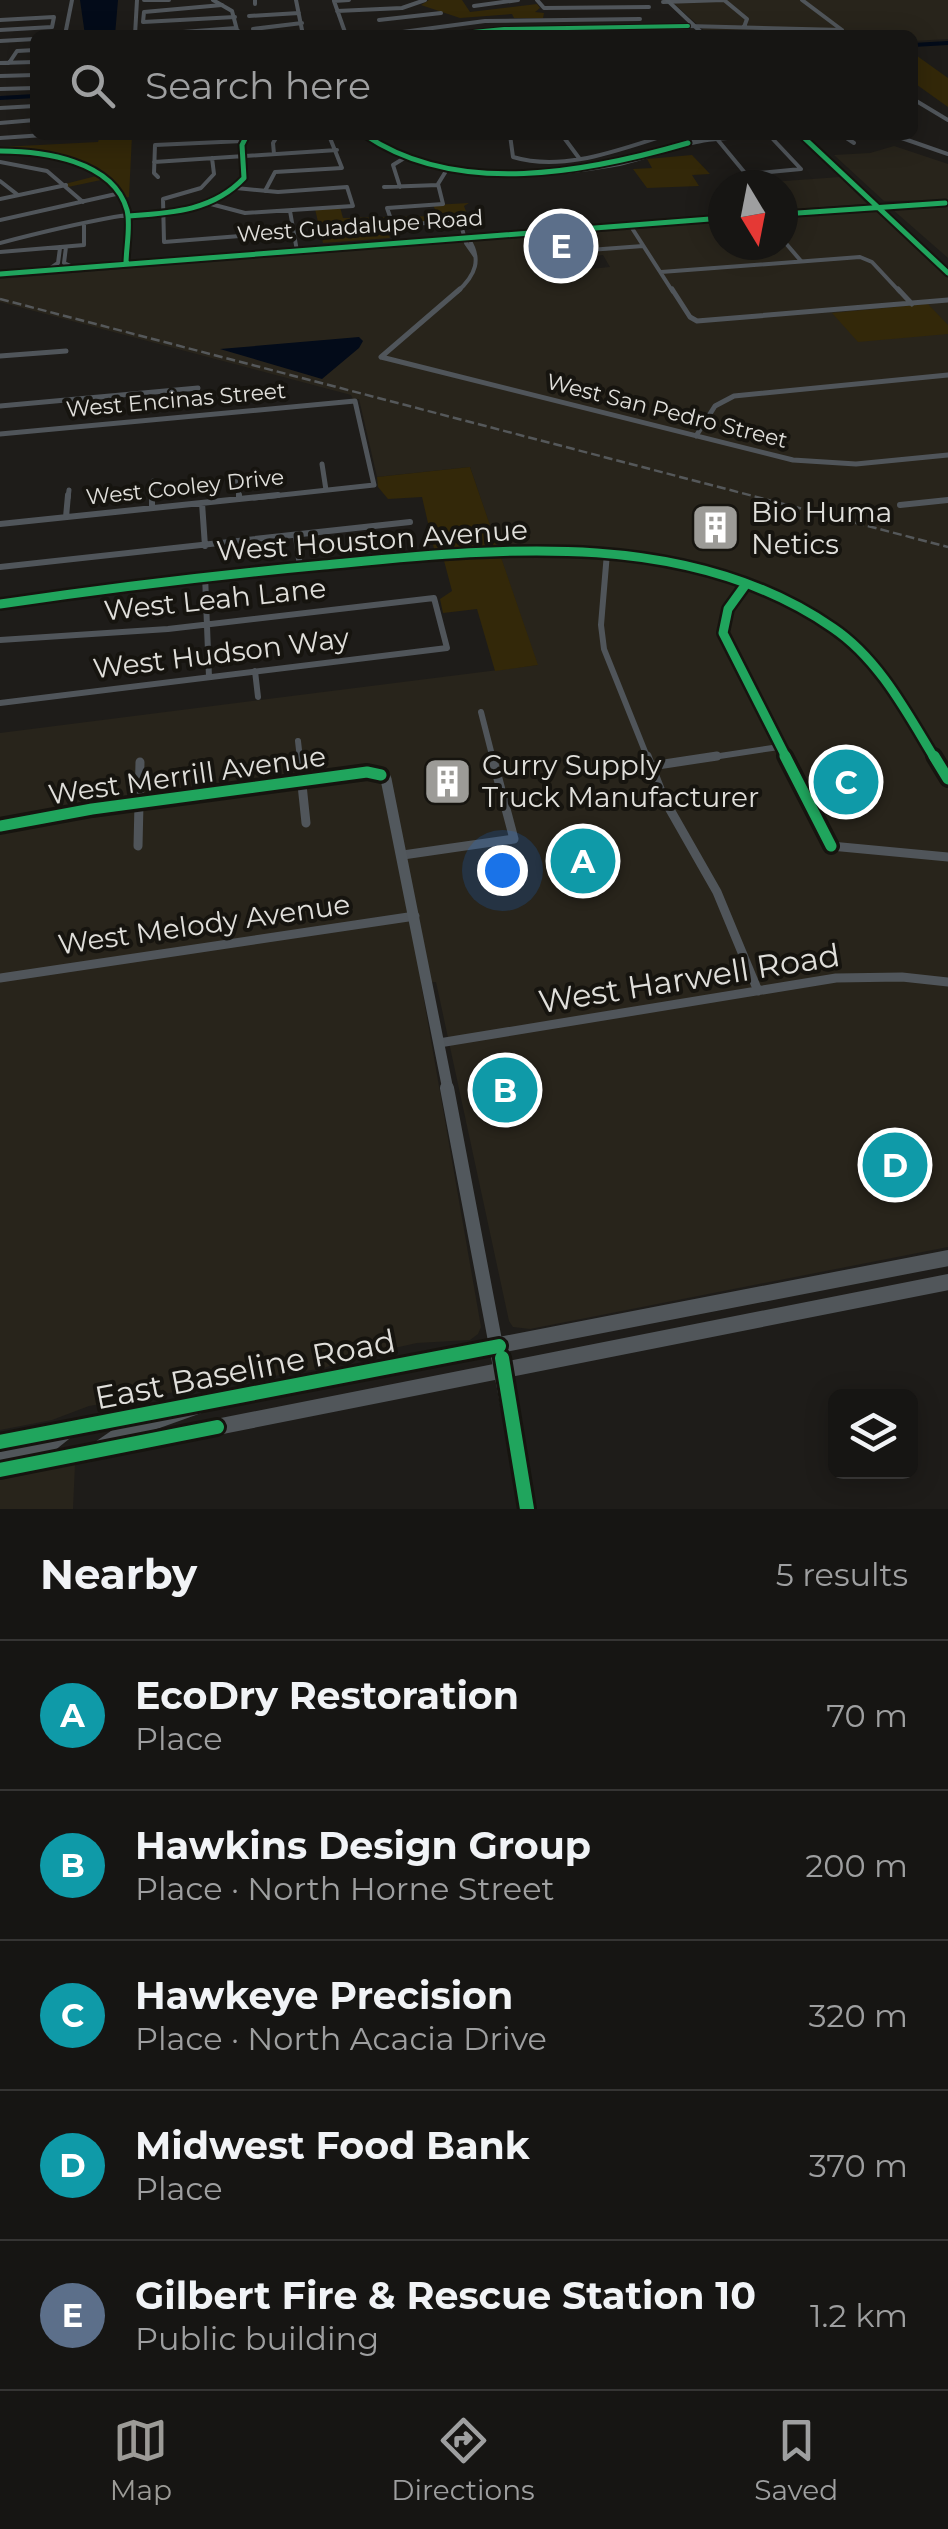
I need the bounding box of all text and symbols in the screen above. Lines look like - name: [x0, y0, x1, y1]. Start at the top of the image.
- search box: [30, 30, 918, 140]
- icon: search: [65, 58, 120, 113]
- text: Search here: [145, 62, 371, 109]
- north arrow: [708, 170, 798, 260]
- street label: West Guadalupe Road: [236, 204, 484, 248]
- pin: E: [528, 208, 594, 284]
- street label: West San Pedro Street: [544, 368, 790, 454]
- street label: West Encinas Street: [65, 377, 287, 423]
- street label: West Cooley Drive: [85, 463, 285, 511]
- place label: Bio Huma Netics: [751, 495, 892, 561]
- building icon: Bio Huma Netics: [690, 502, 742, 554]
- street label: West Houston Avenue: [215, 512, 529, 568]
- street label: West Leah Lane: [102, 570, 328, 628]
- street label: West Hudson Way: [91, 620, 352, 686]
- street label: West Merrill Avenue: [46, 739, 328, 811]
- pin: C: [814, 744, 878, 820]
- place label: Curry Supply Truck Manufacturer: [482, 748, 759, 814]
- building icon: Curry Supply Truck Manufacturer: [421, 755, 473, 807]
- pin: A: [550, 824, 616, 898]
- your location: [477, 845, 528, 896]
- street label: West Melody Avenue: [56, 887, 352, 961]
- street label: West Harwell Road: [536, 935, 842, 1021]
- pin: B: [472, 1052, 538, 1128]
- pin: D: [862, 1128, 928, 1202]
- street label: East Baseline Road: [91, 1321, 399, 1417]
- map controls: [828, 1389, 918, 1479]
- button: layers: [828, 1389, 918, 1479]
- text: Nearby: [40, 1548, 197, 1600]
- text: 5 results: [776, 1555, 908, 1594]
- text: EcoDry Restoration: [135, 1672, 519, 1719]
- text: A: [60, 1696, 85, 1735]
- text: 70 m: [826, 1696, 908, 1735]
- text: Place: [135, 1719, 223, 1758]
- text: Hawkins Design Group: [135, 1822, 591, 1869]
- text: B: [60, 1846, 85, 1885]
- text: 200 m: [805, 1846, 908, 1885]
- text: Place · North Horne Street: [135, 1869, 555, 1908]
- text: Hawkeye Precision: [135, 1972, 513, 2019]
- text: C: [61, 1996, 84, 2035]
- text: 320 m: [808, 1996, 908, 2035]
- text: Place · North Acacia Drive: [135, 2019, 547, 2058]
- text: Midwest Food Bank: [135, 2122, 530, 2169]
- text: D: [59, 2146, 86, 2185]
- text: 370 m: [809, 2146, 908, 2185]
- text: Place: [135, 2169, 223, 2208]
- text: Gilbert Fire & Rescue Station 10: [135, 2272, 756, 2319]
- text: E: [62, 2296, 83, 2335]
- text: 1.2 km: [810, 2296, 908, 2335]
- text: Public building: [135, 2319, 379, 2358]
- tab: Map: [110, 2413, 172, 2507]
- tab: Directions: [391, 2413, 535, 2507]
- tab: Saved: [754, 2413, 838, 2507]

